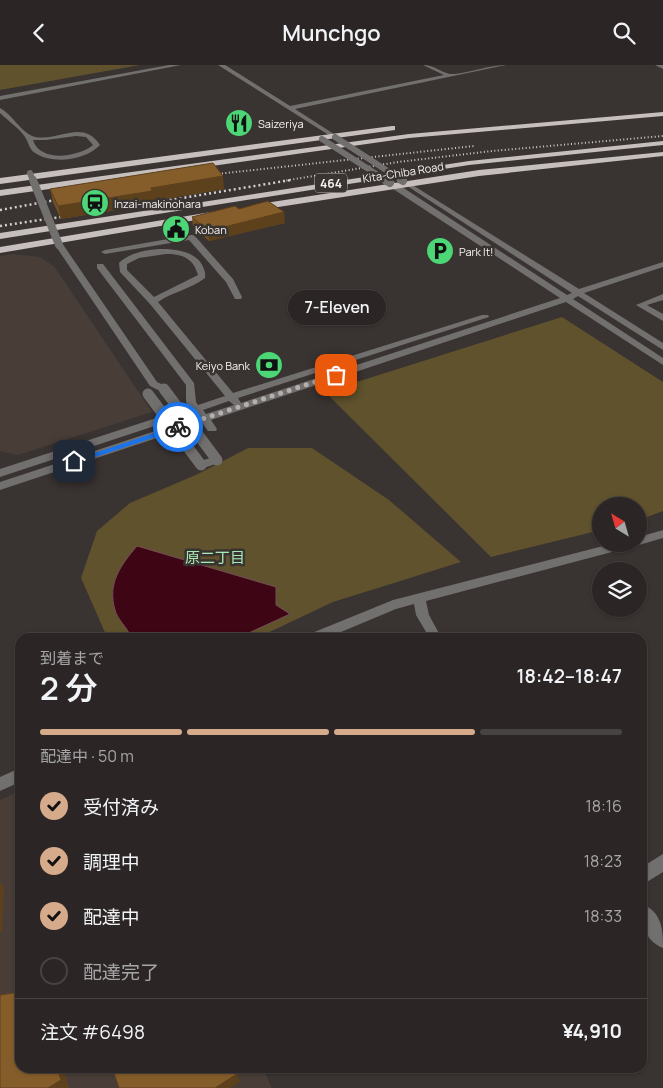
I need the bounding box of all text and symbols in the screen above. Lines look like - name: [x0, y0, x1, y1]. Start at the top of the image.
- text: Munchgo: [282, 18, 381, 48]
- icon: back: [25, 19, 53, 47]
- icon: search: [610, 19, 638, 47]
- restaurant icon: Saizeriya: [224, 108, 254, 138]
- place label: Saizeriya: [258, 116, 304, 131]
- street label: Kita-Chiba Road: [361, 158, 445, 186]
- road number: 464: [315, 174, 347, 193]
- station icon: Inzai-makinohara: [80, 188, 110, 218]
- place label: Inzai-makinohara: [114, 196, 201, 211]
- public building icon: Koban: [161, 214, 191, 244]
- place label: Koban: [195, 222, 227, 237]
- parking icon: Park It!: [425, 236, 455, 266]
- place label: Park It!: [459, 244, 494, 259]
- callout: 7-Eleven: [287, 290, 385, 325]
- text: 7-Eleven: [304, 296, 370, 318]
- bank icon: Keiyo Bank: [254, 350, 284, 380]
- pin: [315, 354, 357, 396]
- place label: Keiyo Bank: [196, 358, 251, 373]
- icon: bag: [322, 361, 350, 389]
- courier: [153, 402, 203, 452]
- icon: bike: [164, 413, 192, 441]
- pin: [53, 440, 95, 482]
- icon: home: [60, 447, 88, 475]
- north arrow: [592, 497, 648, 553]
- map controls: [592, 497, 647, 617]
- district label: 原二丁目: [185, 547, 245, 568]
- button: layers: [592, 562, 647, 617]
- text: 到着まで: [40, 647, 104, 669]
- text: 18:42–18:47: [517, 663, 622, 689]
- text: 2 分: [40, 666, 97, 710]
- text: 配達中 · 50 m: [40, 745, 134, 767]
- icon: check: [40, 792, 68, 820]
- text: 受付済み: [83, 794, 159, 820]
- text: 18:16: [586, 795, 622, 817]
- icon: check: [40, 847, 68, 875]
- text: 調理中: [83, 849, 140, 875]
- text: 18:23: [584, 850, 622, 872]
- icon: check: [40, 902, 68, 930]
- text: 配達中: [83, 904, 140, 930]
- text: 18:33: [584, 905, 622, 927]
- text: 配達完了: [83, 959, 159, 985]
- text: ¥4,910: [562, 1018, 622, 1044]
- text: 注文 #6498: [40, 1019, 145, 1045]

